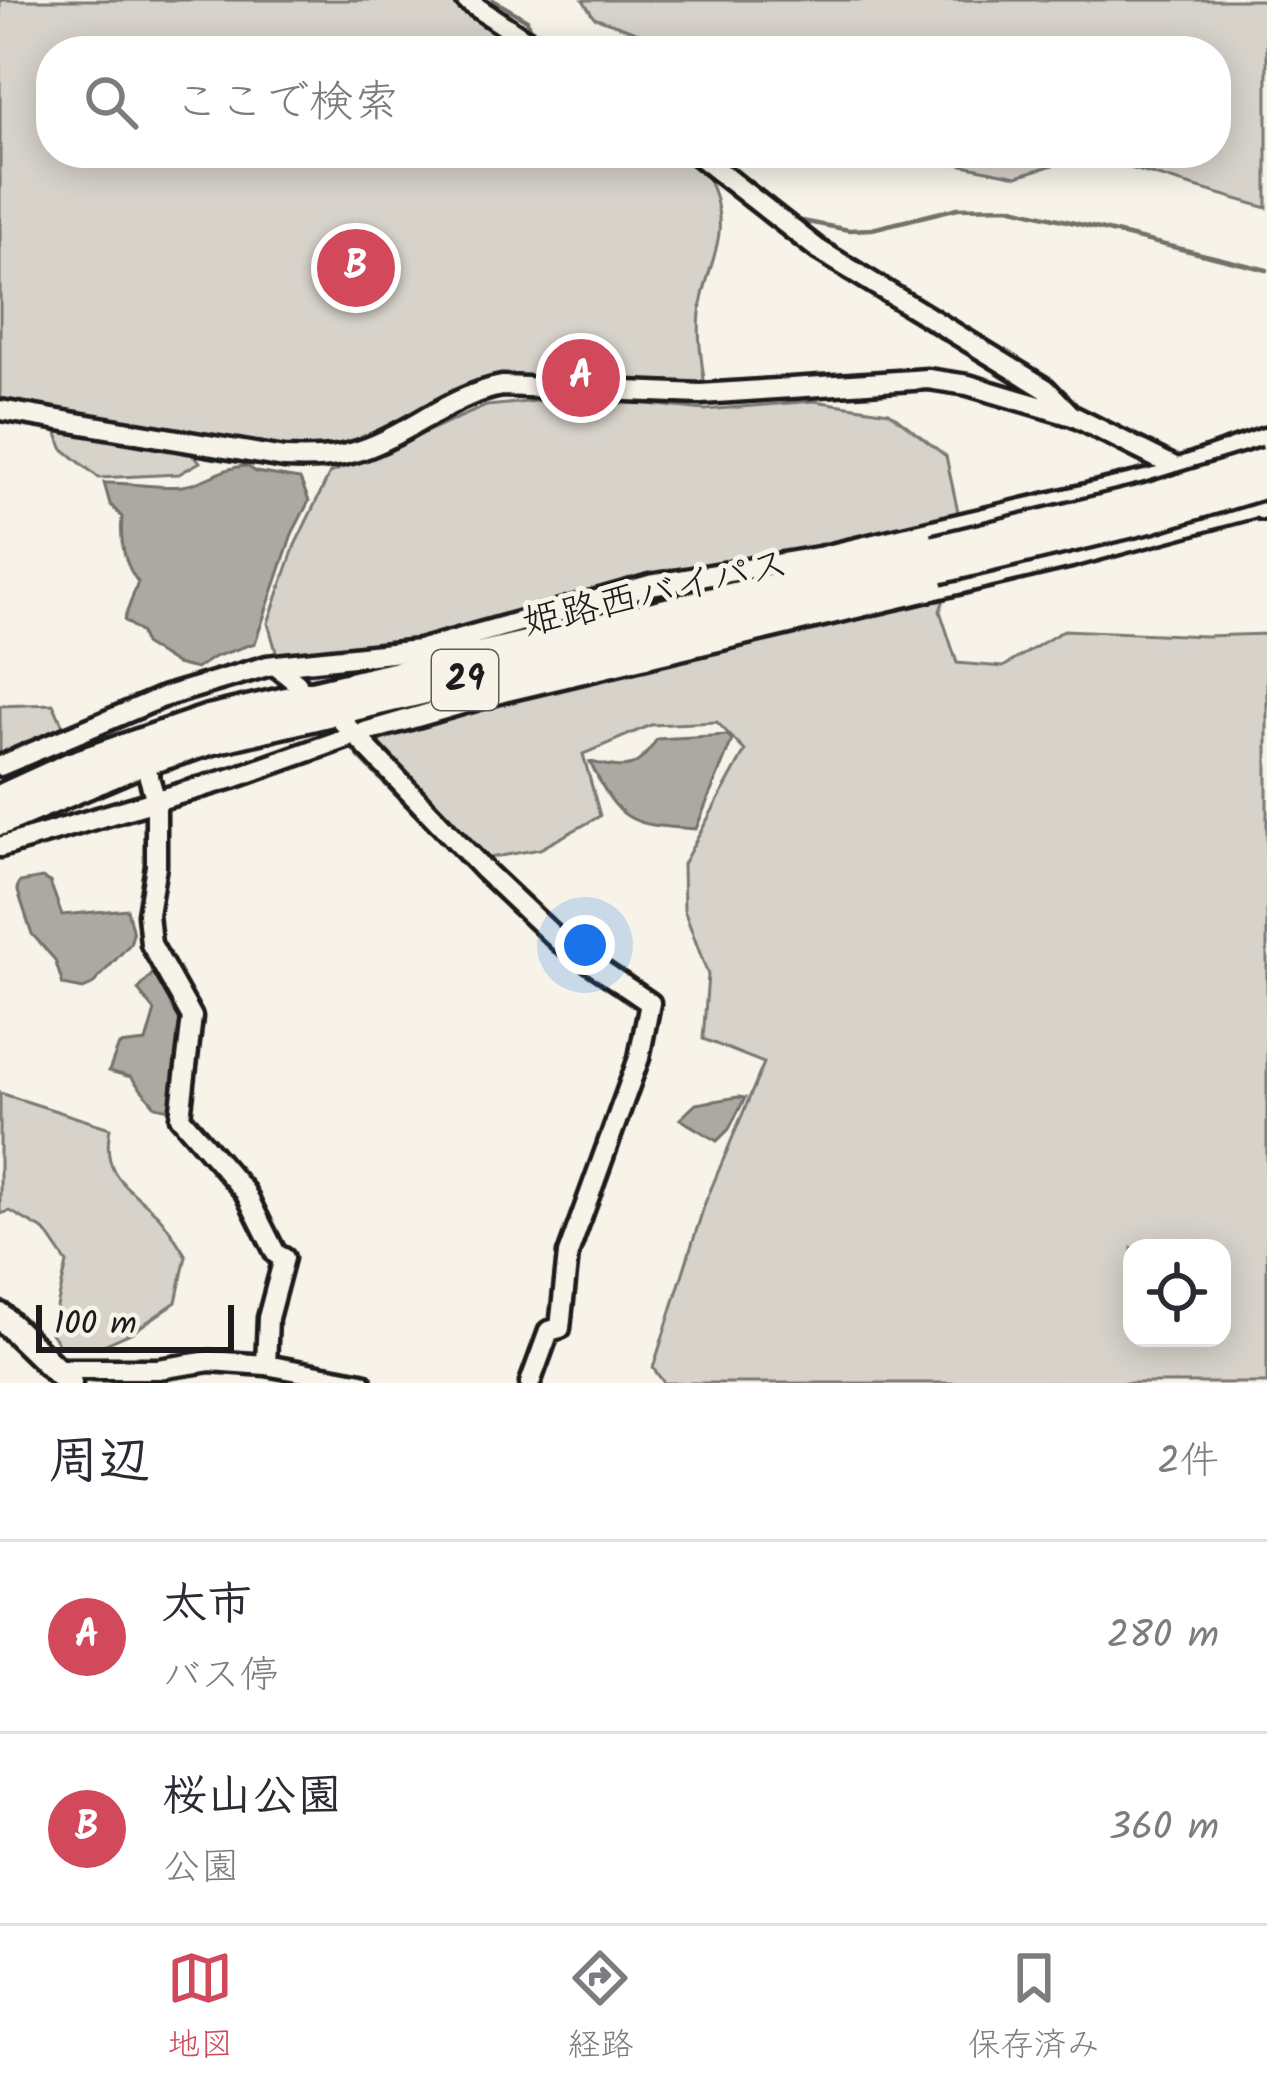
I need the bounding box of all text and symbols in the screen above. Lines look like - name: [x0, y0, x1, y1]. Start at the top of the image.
- search box: [36, 36, 1231, 168]
- text: ここで検索: [174, 68, 399, 140]
- icon: search: [78, 69, 144, 135]
- pin: B: [317, 223, 395, 313]
- pin: A: [542, 333, 620, 423]
- street label: 姫路西バイパス: [516, 534, 796, 656]
- road number: 29: [432, 650, 498, 710]
- your location: [555, 915, 615, 975]
- map controls: [1123, 1239, 1231, 1347]
- button: locate: [1123, 1239, 1231, 1347]
- scale bar: [36, 1299, 234, 1352]
- text: 100 m: [54, 1299, 137, 1352]
- text: 周辺: [48, 1423, 150, 1504]
- text: 2件: [1157, 1432, 1219, 1494]
- text: 太市: [162, 1570, 252, 1642]
- text: A: [75, 1606, 99, 1668]
- text: 280 m: [1107, 1606, 1219, 1668]
- text: バス停: [162, 1646, 279, 1708]
- text: 桜山公園: [162, 1762, 342, 1834]
- text: B: [75, 1798, 99, 1860]
- text: 360 m: [1109, 1798, 1219, 1860]
- text: 公園: [162, 1838, 240, 1900]
- tab: 地図: [167, 1945, 233, 2073]
- tab: 経路: [567, 1945, 633, 2073]
- tab: 保存済み: [968, 1945, 1100, 2073]

